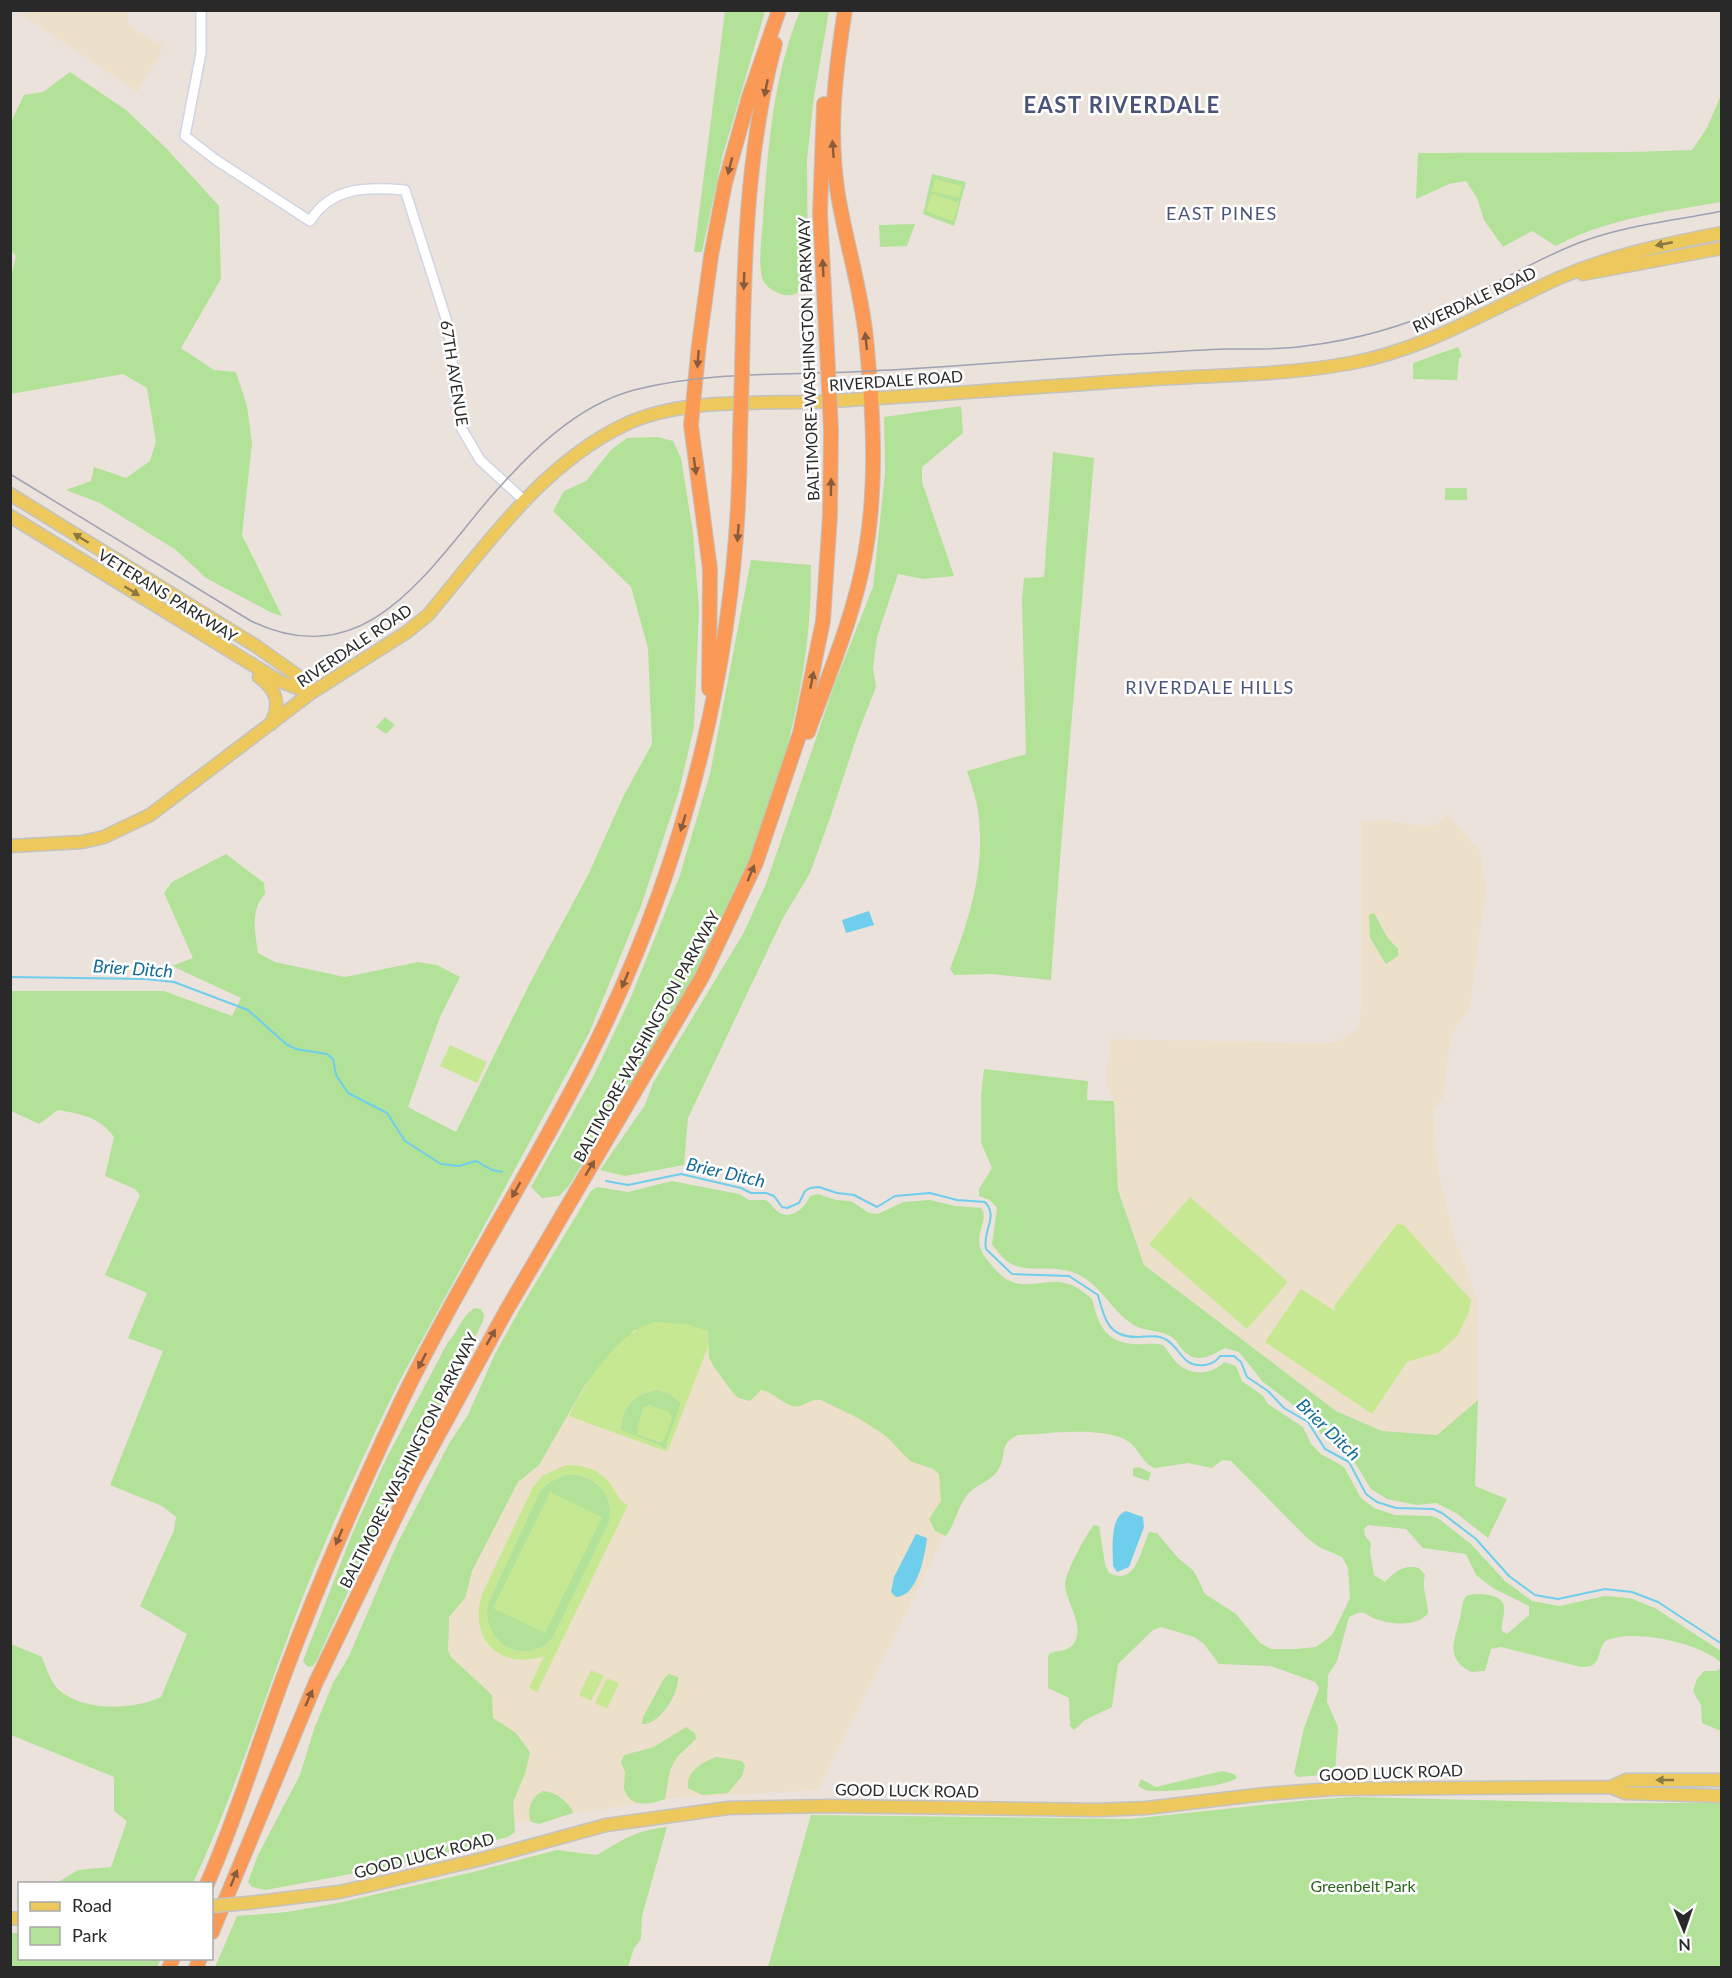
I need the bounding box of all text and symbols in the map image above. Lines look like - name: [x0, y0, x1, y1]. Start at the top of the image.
- one-way arrow: [761, 78, 770, 97]
- district label: EAST RIVERDALE: [1023, 91, 1221, 118]
- one-way arrow: [829, 139, 838, 158]
- one-way arrow: [724, 157, 734, 175]
- district label: EAST PINES: [1166, 202, 1278, 224]
- street label: BALTIMORE-WASHINGTON PARKWAY: [794, 217, 822, 501]
- one-way arrow: [1654, 240, 1673, 249]
- one-way arrow: [818, 259, 827, 278]
- street label: RIVERDALE ROAD: [1409, 262, 1539, 336]
- one-way arrow: [739, 272, 749, 291]
- street label: 67TH AVENUE: [437, 319, 473, 427]
- one-way arrow: [861, 331, 871, 350]
- one-way arrow: [693, 349, 703, 368]
- street label: RIVERDALE ROAD: [828, 366, 964, 394]
- one-way arrow: [691, 456, 700, 475]
- one-way arrow: [826, 477, 836, 496]
- one-way arrow: [733, 524, 742, 543]
- one-way arrow: [74, 532, 90, 544]
- street label: VETERANS PARKWAY: [95, 544, 241, 646]
- one-way arrow: [124, 586, 140, 597]
- street label: RIVERDALE ROAD: [293, 600, 415, 690]
- one-way arrow: [808, 671, 817, 690]
- district label: RIVERDALE HILLS: [1125, 676, 1295, 698]
- one-way arrow: [678, 814, 687, 832]
- one-way arrow: [747, 864, 757, 882]
- street label: BALTIMORE-WASHINGTON PARKWAY: [569, 907, 723, 1165]
- water label: Brier Ditch: [92, 954, 174, 982]
- one-way arrow: [621, 971, 630, 988]
- water label: Brier Ditch: [684, 1152, 768, 1192]
- one-way arrow: [584, 1160, 595, 1176]
- one-way arrow: [511, 1182, 521, 1199]
- one-way arrow: [486, 1328, 496, 1345]
- street label: BALTIMORE-WASHINGTON PARKWAY: [335, 1329, 481, 1591]
- one-way arrow: [417, 1353, 427, 1370]
- water label: Brier Ditch: [1293, 1393, 1365, 1465]
- one-way arrow: [334, 1529, 344, 1547]
- one-way arrow: [304, 1689, 314, 1707]
- street label: GOOD LUCK ROAD: [1319, 1760, 1463, 1784]
- one-way arrow: [1656, 1775, 1675, 1785]
- street label: GOOD LUCK ROAD: [835, 1779, 979, 1801]
- street label: GOOD LUCK ROAD: [352, 1828, 496, 1882]
- one-way arrow: [229, 1869, 239, 1887]
- park label: Greenbelt Park: [1310, 1876, 1416, 1895]
- legend: [18, 1882, 213, 1960]
- text: Road: [72, 1894, 112, 1916]
- north arrow: [1654, 1900, 1714, 1960]
- text: Park: [72, 1924, 108, 1946]
- text: N: [1678, 1936, 1691, 1955]

